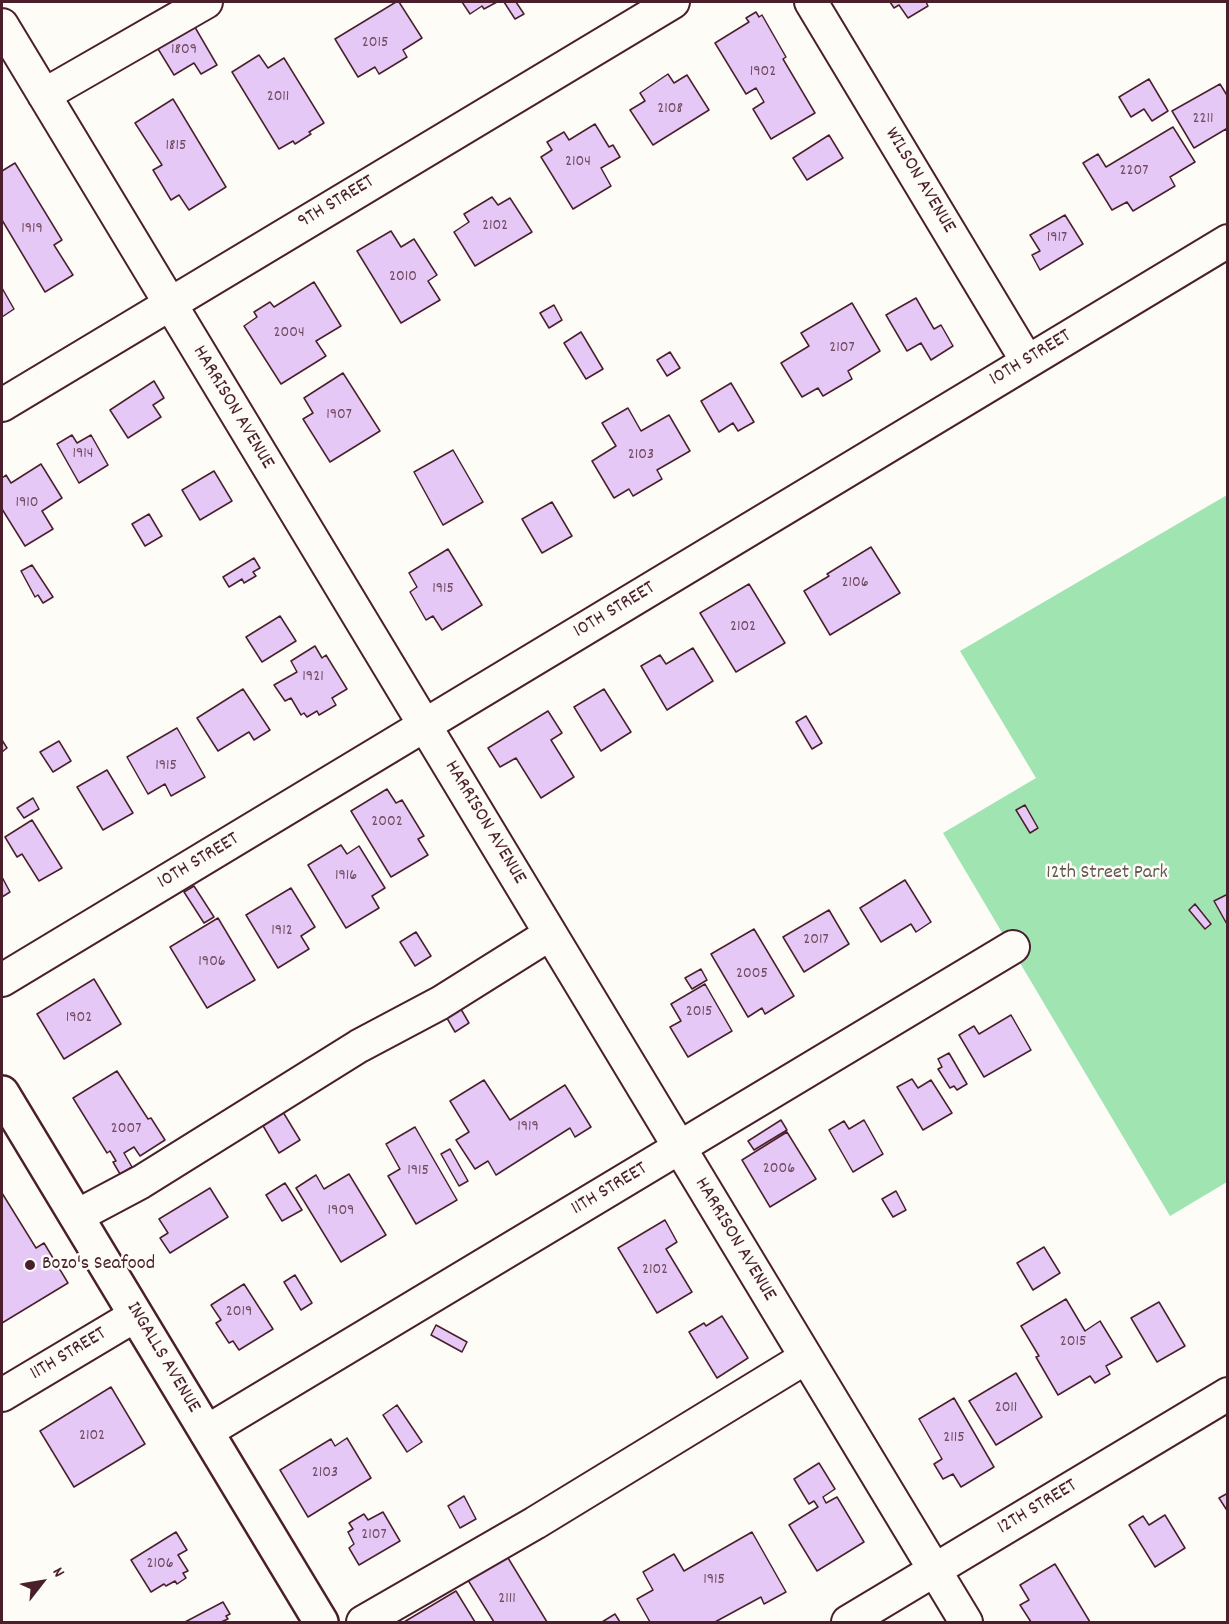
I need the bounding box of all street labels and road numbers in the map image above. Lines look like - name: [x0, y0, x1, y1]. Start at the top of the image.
- street label: WILSON AVENUE: [878, 124, 960, 238]
- street label: 9TH STREET: [295, 171, 379, 235]
- street label: 10TH STREET: [986, 325, 1076, 393]
- street label: HARRISON AVENUE: [186, 342, 278, 474]
- street label: 10TH STREET: [570, 577, 660, 645]
- street label: HARRISON AVENUE: [438, 757, 530, 889]
- street label: 10TH STREET: [154, 828, 244, 896]
- street label: 11TH STREET: [568, 1158, 652, 1222]
- street label: HARRISON AVENUE: [688, 1174, 780, 1306]
- street label: INGALLS AVENUE: [120, 1298, 204, 1418]
- street label: 11TH STREET: [27, 1323, 111, 1387]
- street label: 12TH STREET: [994, 1475, 1082, 1541]

